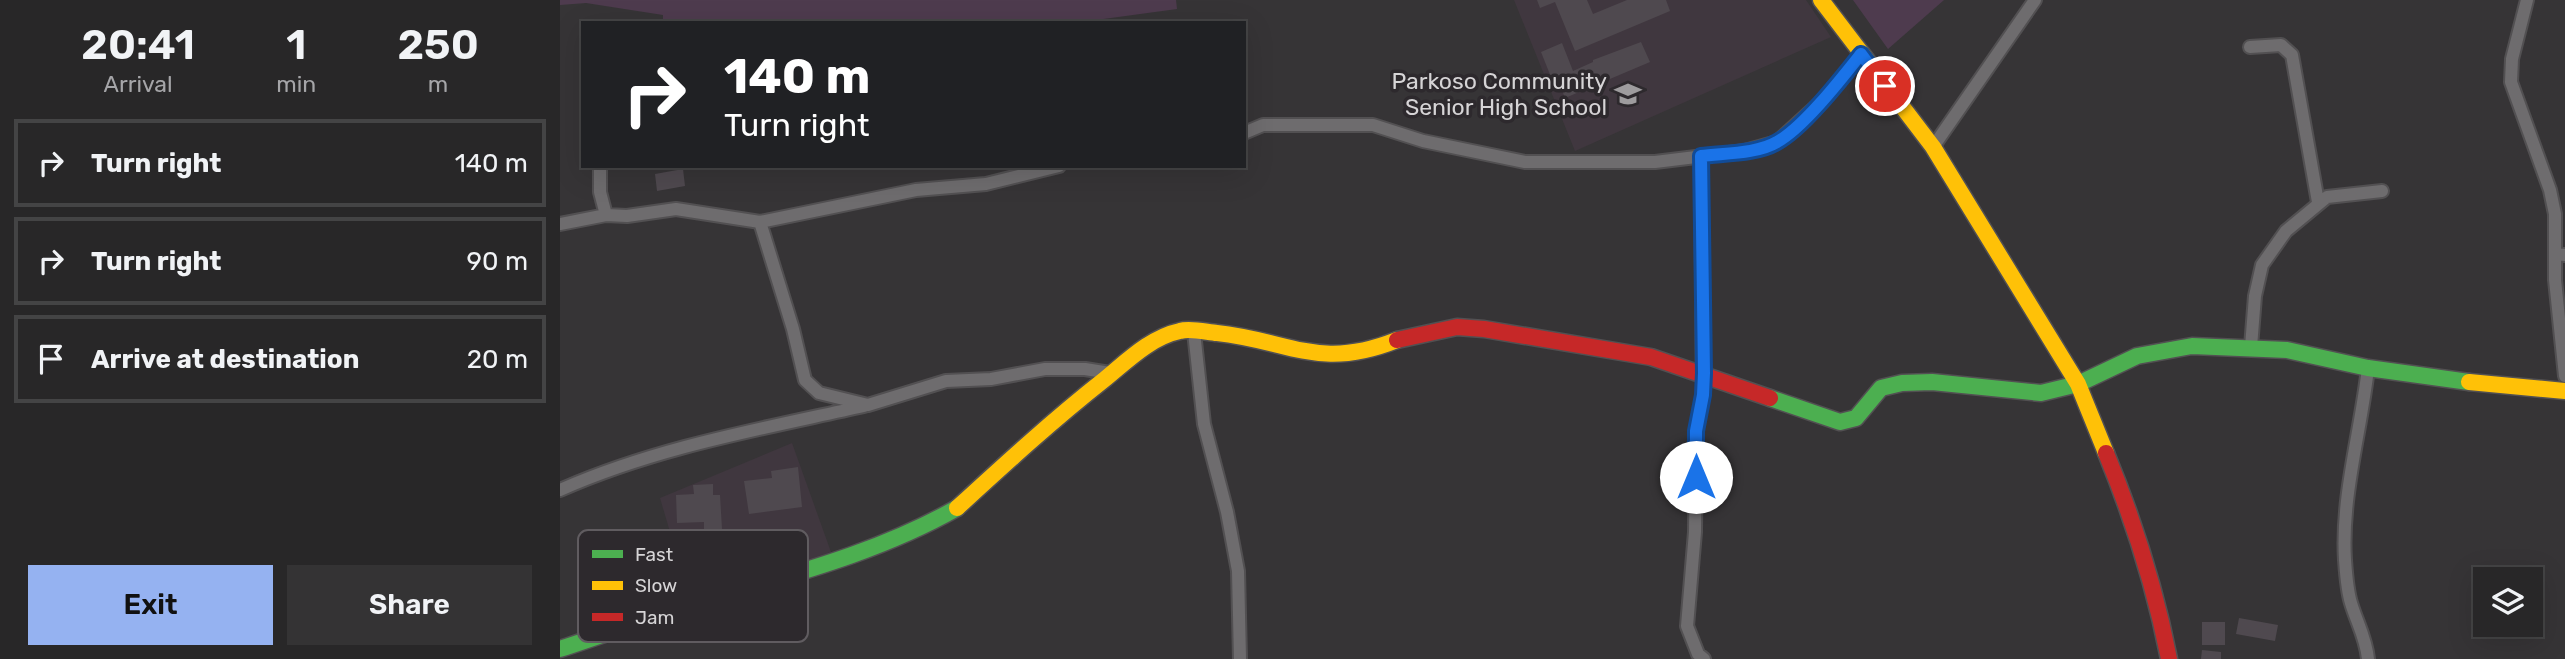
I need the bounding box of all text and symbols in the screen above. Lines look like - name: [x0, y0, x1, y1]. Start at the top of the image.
- text: 20:41: [81, 20, 195, 70]
- text: 1: [286, 20, 306, 70]
- text: 250: [397, 20, 479, 70]
- text: 140 m: [724, 47, 870, 105]
- icon: right: [609, 49, 700, 140]
- pin: [1855, 56, 1915, 116]
- place label: Parkoso Community Senior High School: [1391, 67, 1607, 121]
- icon: arrive: [1866, 67, 1904, 105]
- text: Arrival: [104, 70, 173, 98]
- text: min: [276, 70, 316, 98]
- text: m: [428, 70, 448, 98]
- school or university icon: Parkoso Community Senior High School: [1613, 79, 1643, 109]
- text: Turn right: [724, 106, 869, 144]
- icon: right: [32, 144, 70, 182]
- text: Turn right: [91, 148, 221, 179]
- text: 140 m: [455, 148, 528, 179]
- icon: right: [32, 242, 70, 280]
- text: Turn right: [91, 246, 221, 277]
- text: 90 m: [467, 246, 528, 277]
- icon: arrive: [32, 340, 70, 378]
- text: Arrive at destination: [91, 344, 359, 375]
- text: 20 m: [467, 344, 528, 375]
- position arrow: [1659, 440, 1733, 514]
- legend: [578, 530, 808, 642]
- text: Fast: [635, 543, 674, 566]
- button: Exit: [28, 565, 273, 645]
- button: Share: [287, 565, 532, 645]
- map controls: [2473, 567, 2543, 637]
- button: layers: [2473, 567, 2543, 637]
- text: Slow: [635, 574, 677, 597]
- text: Jam: [635, 606, 674, 629]

